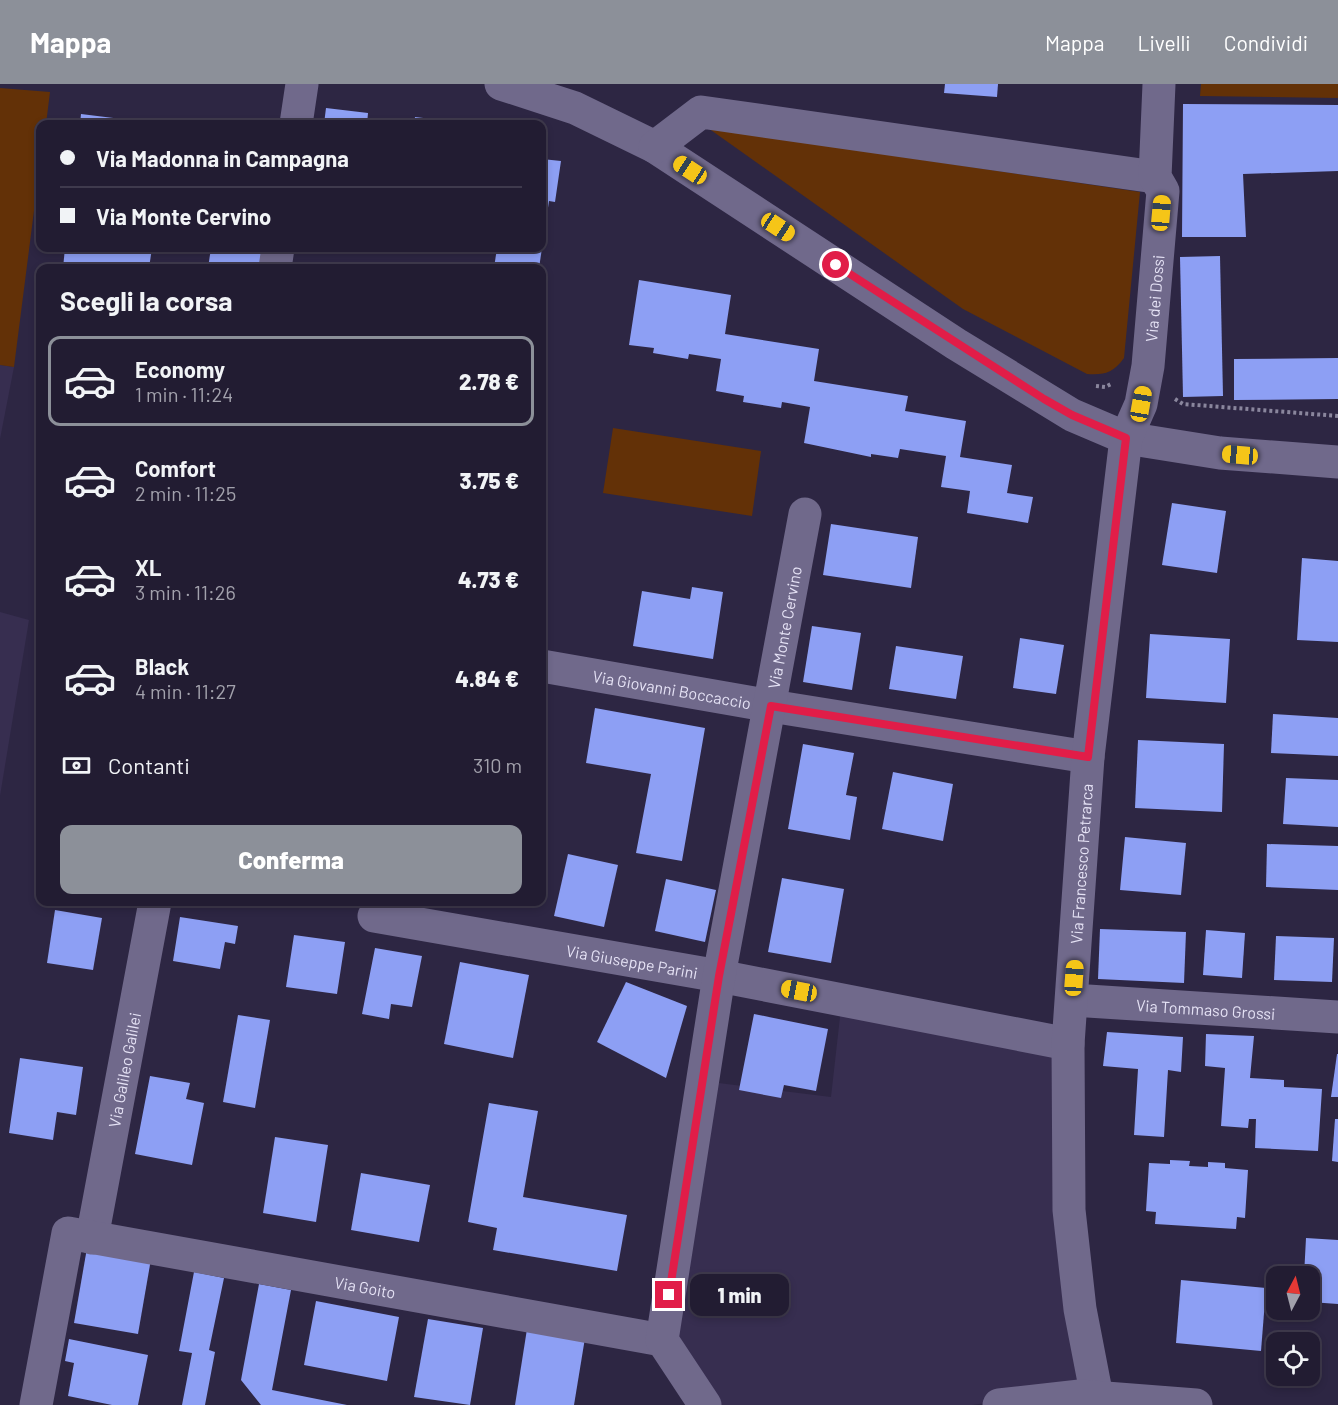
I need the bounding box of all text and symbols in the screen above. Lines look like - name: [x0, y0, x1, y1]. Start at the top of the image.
- text: Mappa: [30, 25, 111, 59]
- text: Mappa: [1045, 30, 1105, 55]
- text: Livelli: [1138, 30, 1191, 55]
- text: Condividi: [1224, 30, 1308, 55]
- text: Via Madonna in Campagna: [96, 145, 349, 171]
- car: [670, 153, 710, 187]
- car: [1150, 194, 1172, 232]
- text: Via Monte Cervino: [96, 203, 271, 229]
- car: [758, 210, 798, 244]
- route start: [822, 251, 849, 278]
- street label: Via dei Dossi: [1141, 254, 1167, 343]
- text: Scegli la corsa: [60, 284, 233, 316]
- icon: car: [63, 354, 117, 408]
- text: Economy: [135, 356, 225, 382]
- text: 2.78 €: [459, 368, 519, 394]
- text: 1 min · 11:24: [135, 382, 233, 406]
- car: [1129, 385, 1153, 423]
- car: [1221, 444, 1259, 466]
- icon: car: [63, 453, 117, 507]
- text: Comfort: [135, 455, 216, 481]
- text: 3.75 €: [460, 467, 519, 493]
- text: 2 min · 11:25: [135, 481, 236, 505]
- icon: car: [63, 552, 117, 606]
- text: XL: [135, 554, 161, 580]
- street label: Via Monte Cervino: [763, 564, 805, 690]
- text: 4.73 €: [458, 566, 519, 592]
- text: 3 min · 11:26: [135, 580, 236, 604]
- icon: car: [63, 651, 117, 705]
- text: Black: [135, 653, 189, 679]
- text: 4.84 €: [455, 665, 519, 691]
- street label: Via Giovanni Boccaccio: [591, 666, 753, 712]
- text: 4 min · 11:27: [135, 679, 236, 703]
- icon: cash: [60, 749, 93, 782]
- text: Contanti: [108, 752, 190, 778]
- text: 310 m: [473, 753, 522, 777]
- street label: Via Francesco Petrarca: [1066, 783, 1096, 944]
- button: Conferma: [60, 825, 522, 894]
- street label: Via Giuseppe Parini: [565, 940, 699, 982]
- car: [1064, 959, 1084, 997]
- car: [780, 979, 818, 1003]
- street label: Via Tommaso Grossi: [1136, 995, 1276, 1022]
- street label: Via Galileo Galilei: [103, 1011, 144, 1129]
- north arrow: [1266, 1266, 1320, 1320]
- map controls: [1266, 1266, 1320, 1386]
- street label: Via Goito: [333, 1272, 397, 1301]
- callout: 1 min: [690, 1274, 789, 1316]
- route end: [655, 1281, 682, 1308]
- text: 1 min: [718, 1283, 761, 1307]
- button: locate: [1266, 1332, 1320, 1386]

